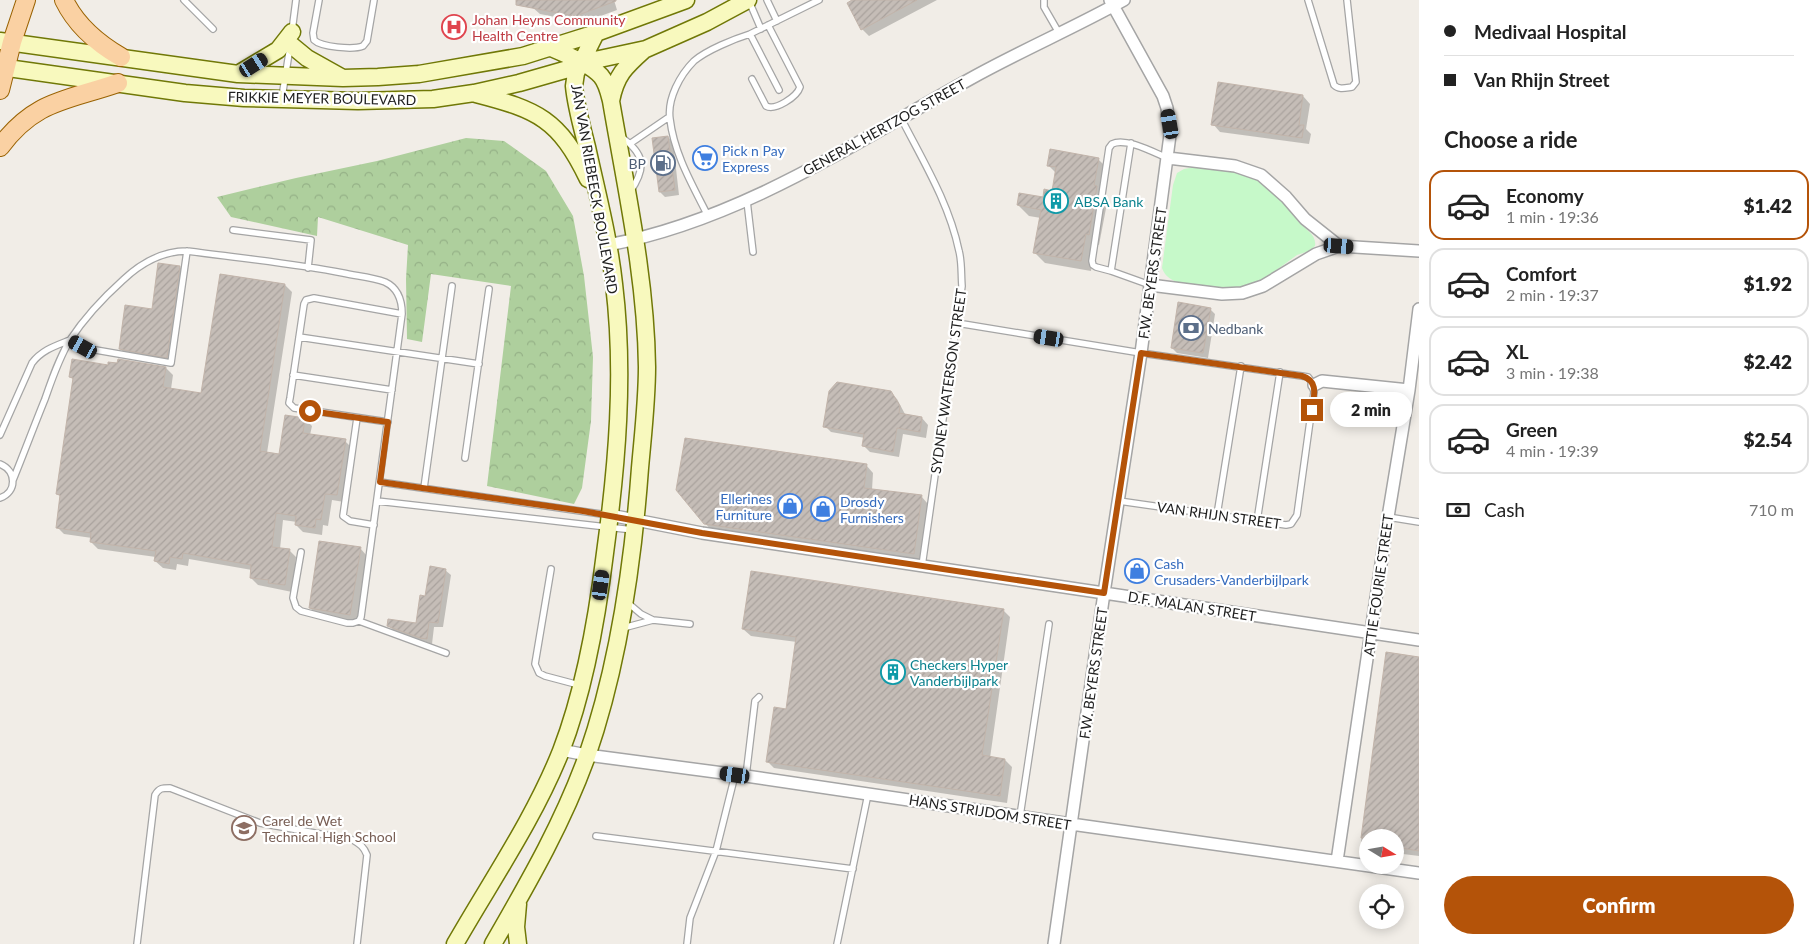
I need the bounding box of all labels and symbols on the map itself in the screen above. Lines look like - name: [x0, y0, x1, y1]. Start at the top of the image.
- place label: Johan Heyns Community Health Centre: [472, 11, 626, 44]
- hospital icon: Johan Heyns Community Health Centre: [441, 14, 467, 40]
- car: [237, 51, 270, 79]
- street label: GENERAL HERTZOG STREET: [800, 75, 969, 179]
- street label: JAN VAN RIEBEECK BOULEVARD: [568, 83, 622, 295]
- street label: FRIKKIE MEYER BOULEVARD: [228, 88, 416, 108]
- car: [1160, 108, 1179, 140]
- place label: Pick n Pay Express: [722, 142, 785, 175]
- supermarket icon: Pick n Pay Express: [692, 145, 718, 171]
- fuel station icon: BP: [650, 150, 676, 176]
- place label: BP: [629, 155, 646, 172]
- building icon: ABSA Bank: [1043, 188, 1069, 214]
- place label: ABSA Bank: [1074, 193, 1144, 210]
- street label: F.W. BEYERS STREET: [1134, 205, 1170, 340]
- car: [1323, 237, 1354, 255]
- street label: SYDNEY WATERSON STREET: [927, 287, 970, 475]
- bank icon: Nedbank: [1178, 315, 1204, 341]
- place label: Nedbank: [1208, 320, 1264, 337]
- car: [1033, 328, 1064, 348]
- car: [66, 333, 99, 361]
- callout: 2 min: [1330, 392, 1412, 428]
- route end: [1301, 399, 1323, 421]
- route start: [299, 400, 321, 422]
- place label: Ellerines Furniture: [716, 490, 772, 523]
- shop icon: Ellerines Furniture: [777, 493, 803, 519]
- place label: Drosdy Furnishers: [840, 493, 904, 526]
- shop icon: Drosdy Furnishers: [810, 496, 836, 522]
- street label: VAN RHIJN STREET: [1156, 498, 1283, 532]
- street label: ATTIE FOURIE STREET: [1360, 512, 1396, 657]
- place label: Cash Crusaders-Vanderbijlpark: [1154, 555, 1310, 588]
- shop icon: Cash Crusaders-Vanderbijlpark: [1124, 558, 1150, 584]
- car: [591, 569, 610, 601]
- street label: D.F. MALAN STREET: [1127, 587, 1258, 625]
- street label: F.W. BEYERS STREET: [1075, 605, 1111, 740]
- place label: Checkers Hyper Vanderbijlpark: [910, 656, 1008, 689]
- building icon: Checkers Hyper Vanderbijlpark: [880, 659, 906, 685]
- car: [719, 765, 750, 785]
- street label: HANS STRIJDOM STREET: [908, 791, 1073, 833]
- place label: Carel de Wet Technical High School: [262, 812, 396, 845]
- school or university icon: Carel de Wet Technical High School: [231, 815, 257, 841]
- north arrow: [1359, 829, 1404, 874]

